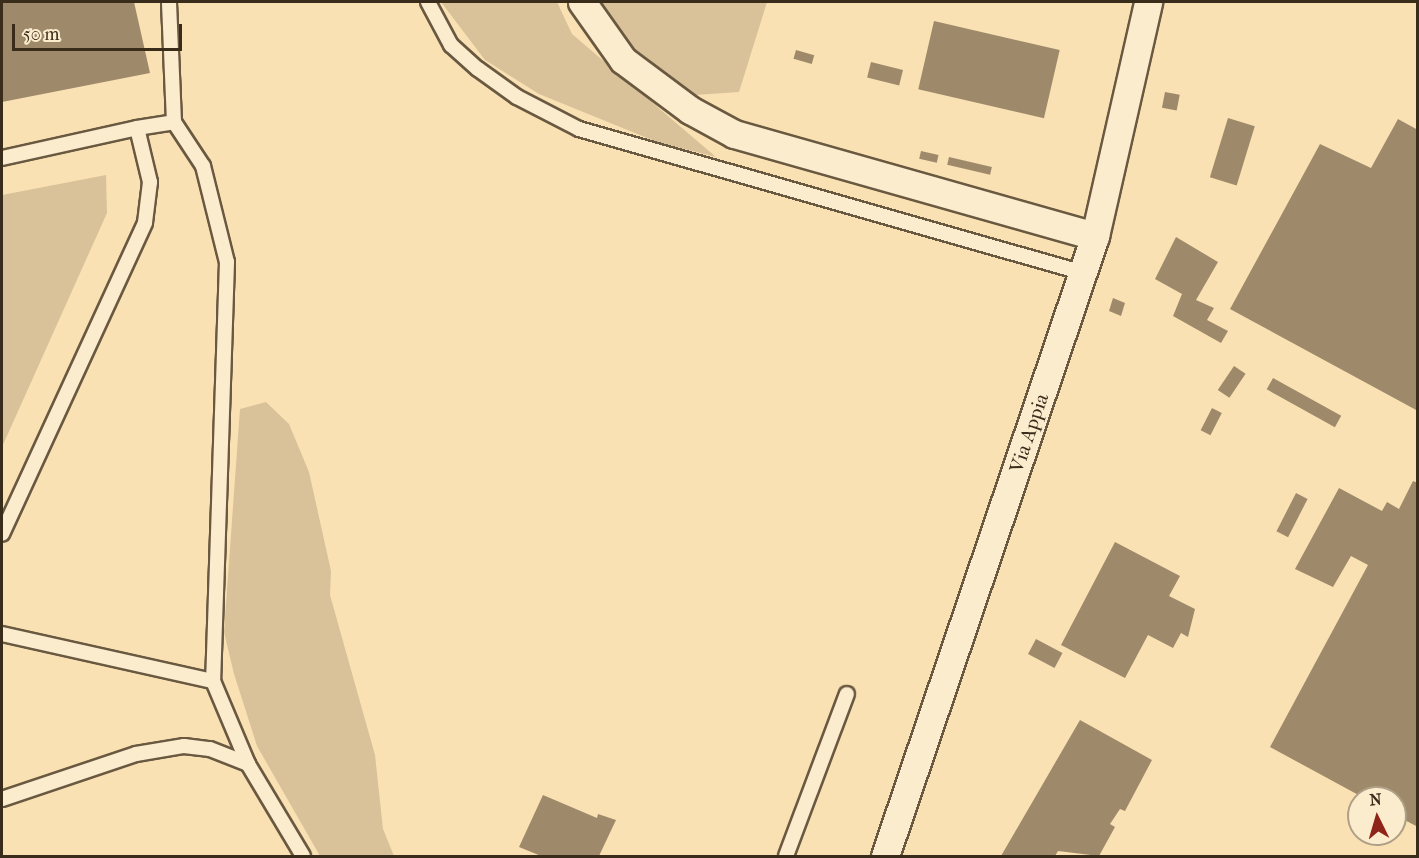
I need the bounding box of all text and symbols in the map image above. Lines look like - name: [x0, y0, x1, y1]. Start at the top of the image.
- scale bar: [15, 12, 184, 50]
- text: 50 m: [23, 24, 59, 45]
- street label: Via Appia: [1004, 390, 1054, 476]
- north arrow: [1347, 786, 1407, 846]
- text: N: [1369, 790, 1382, 810]

